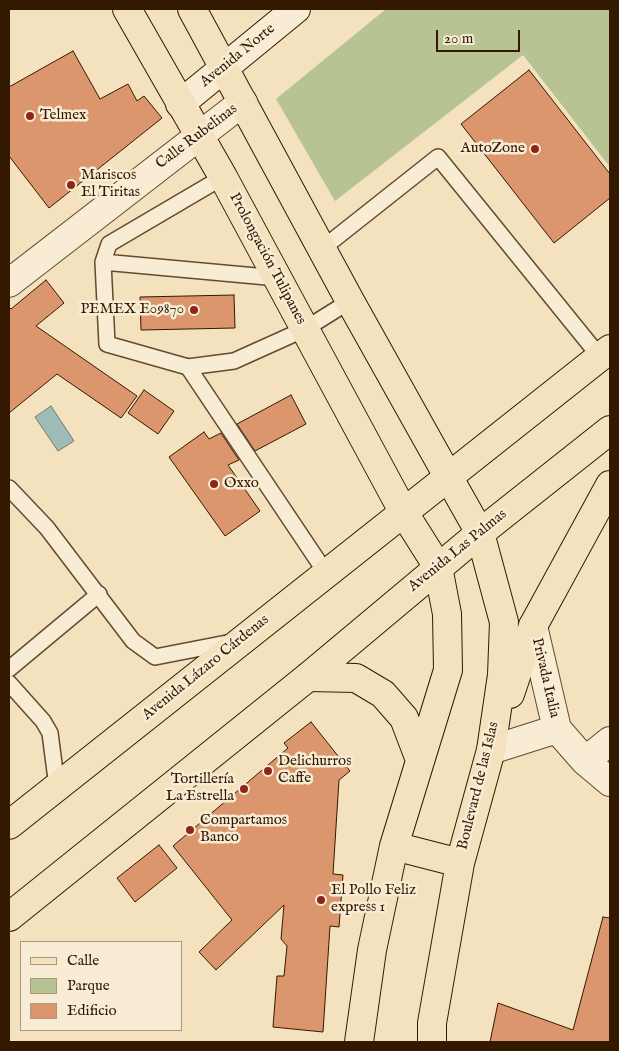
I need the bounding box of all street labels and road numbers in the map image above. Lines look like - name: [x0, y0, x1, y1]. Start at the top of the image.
- street label: Avenida Norte: [197, 20, 279, 92]
- street label: Calle Rubelinas: [153, 101, 241, 173]
- street label: Prolongación Tulipanes: [225, 190, 309, 328]
- street label: Avenida Las Palmas: [405, 506, 511, 596]
- street label: Avenida Lázaro Cárdenas: [139, 611, 273, 725]
- street label: Privada Italia: [527, 636, 563, 720]
- street label: Boulevard de las Islas: [454, 720, 504, 852]

